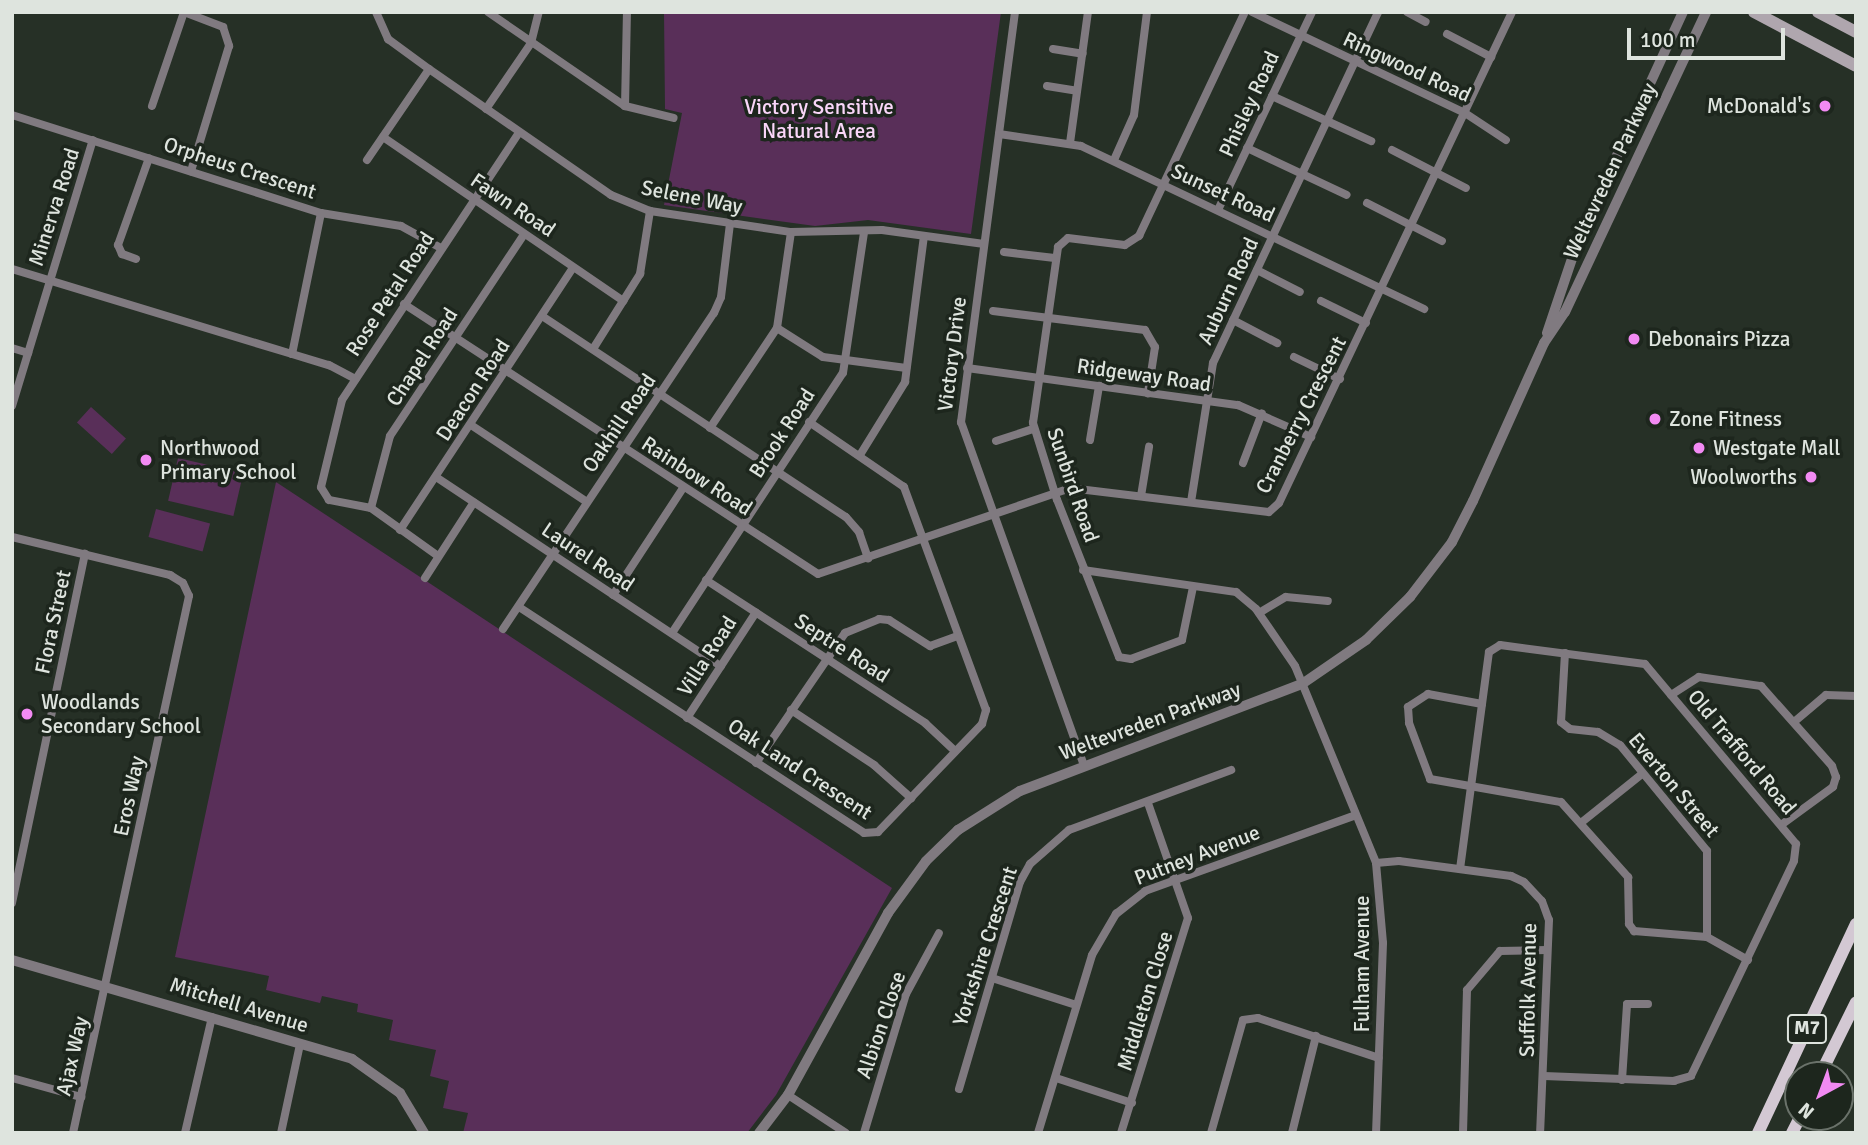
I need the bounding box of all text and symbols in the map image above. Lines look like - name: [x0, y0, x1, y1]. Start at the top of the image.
- scale bar: [1630, 14, 1787, 58]
- street label: Ringwood Road: [1339, 26, 1475, 108]
- text: 100 m: [1640, 27, 1695, 53]
- street label: Phisley Road: [1214, 47, 1284, 161]
- street label: Weltevreden Parkway: [1558, 79, 1662, 263]
- place label: McDonald's: [1707, 93, 1811, 119]
- park label: Victory Sensitive Natural Area: [744, 94, 894, 144]
- marker: McDonald's: [1817, 98, 1833, 114]
- street label: Orpheus Crescent: [161, 131, 319, 205]
- street label: Minerva Road: [23, 145, 85, 269]
- street label: Sunset Road: [1167, 158, 1279, 228]
- street label: Fawn Road: [466, 167, 560, 243]
- street label: Selene Way: [639, 175, 745, 219]
- street label: Rose Petal Road: [340, 227, 440, 361]
- street label: Auburn Road: [1192, 233, 1264, 349]
- street label: Victory Drive: [932, 295, 972, 413]
- street label: Chapel Road: [381, 303, 463, 411]
- place label: Debonairs Pizza: [1648, 326, 1790, 352]
- marker: Debonairs Pizza: [1626, 331, 1642, 347]
- street label: Cranberry Crescent: [1250, 332, 1352, 498]
- street label: Deacon Road: [431, 334, 515, 446]
- street label: Ridgeway Road: [1075, 353, 1213, 397]
- street label: Oakhill Road: [577, 369, 661, 477]
- street label: Brook Road: [744, 384, 820, 482]
- place label: Zone Fitness: [1669, 406, 1782, 432]
- marker: Zone Fitness: [1647, 411, 1663, 427]
- street label: Sunbird Road: [1042, 424, 1104, 546]
- street label: Rainbow Road: [637, 431, 757, 521]
- place label: Northwood Primary School: [160, 435, 296, 485]
- place label: Westgate Mall: [1713, 435, 1840, 461]
- marker: Westgate Mall: [1691, 440, 1707, 456]
- marker: Northwood Primary School: [138, 452, 154, 468]
- place label: Woolworths: [1690, 464, 1797, 490]
- marker: Woolworths: [1803, 469, 1819, 485]
- street label: Laurel Road: [537, 517, 639, 597]
- street label: Flora Street: [30, 568, 76, 676]
- street label: Septre Road: [790, 608, 894, 688]
- street label: Villa Road: [672, 611, 742, 701]
- street label: Weltevreden Parkway: [1056, 676, 1244, 766]
- street label: Old Trafford Road: [1682, 684, 1802, 820]
- place label: Woodlands Secondary School: [41, 689, 201, 739]
- marker: Woodlands Secondary School: [19, 706, 35, 722]
- street label: Oak Land Crescent: [723, 713, 877, 825]
- street label: Everton Street: [1623, 728, 1725, 842]
- street label: Eros Way: [108, 754, 150, 838]
- street label: Putney Avenue: [1131, 820, 1263, 890]
- street label: Yorkshire Crescent: [947, 863, 1023, 1029]
- street label: Fulham Avenue: [1349, 895, 1375, 1033]
- street label: Suffolk Avenue: [1514, 923, 1542, 1057]
- street label: Middleton Close: [1112, 928, 1178, 1074]
- street label: Albion Close: [851, 968, 911, 1082]
- street label: Mitchell Avenue: [166, 972, 312, 1038]
- street label: Ajax Way: [51, 1014, 93, 1098]
- road number: M7: [1786, 1014, 1828, 1044]
- north arrow: [1784, 1061, 1854, 1131]
- text: N: [1794, 1097, 1819, 1124]

